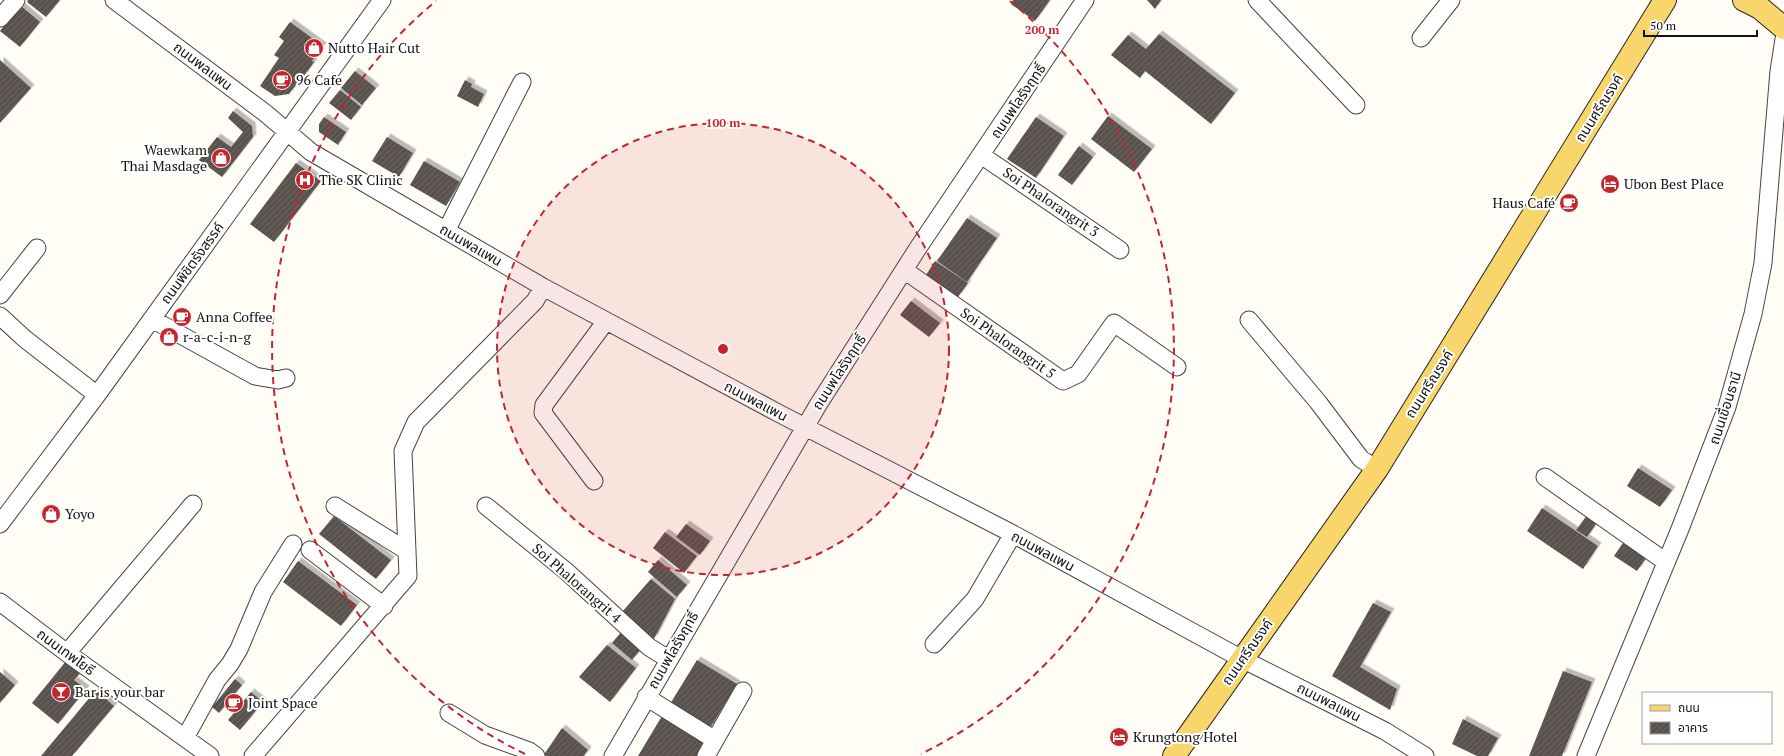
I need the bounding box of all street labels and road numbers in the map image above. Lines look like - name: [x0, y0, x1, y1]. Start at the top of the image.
- street label: ถนนพลแพน: [170, 37, 237, 94]
- street label: ถนนพโลรังฤทธิ์: [986, 59, 1050, 142]
- street label: ถนนศรีณรงค์: [1570, 70, 1627, 145]
- street label: Soi Phalorangrit 3: [999, 162, 1103, 241]
- street label: ถนนพิชิตรังสรรค์: [156, 218, 228, 307]
- street label: ถนนพลแพน: [436, 219, 506, 270]
- street label: Soi Phalorangrit 5: [957, 303, 1060, 383]
- street label: ถนนพโลรังฤทธิ์: [807, 330, 870, 413]
- street label: ถนนศรีณรงค์: [1400, 346, 1457, 421]
- street label: ถนนเขื่อนธานี: [1704, 369, 1745, 447]
- street label: ถนนพลแพน: [721, 376, 791, 425]
- street label: ถนนพลแพน: [1008, 526, 1078, 575]
- street label: Soi Phalorangrit 4: [529, 539, 626, 627]
- street label: ถนนพโลรังฤทธิ์: [643, 607, 703, 692]
- street label: ถนนศรีณรงค์: [1217, 615, 1276, 689]
- street label: ถนนเทพโยธี: [33, 624, 99, 679]
- street label: ถนนพลแพน: [1294, 677, 1364, 726]

